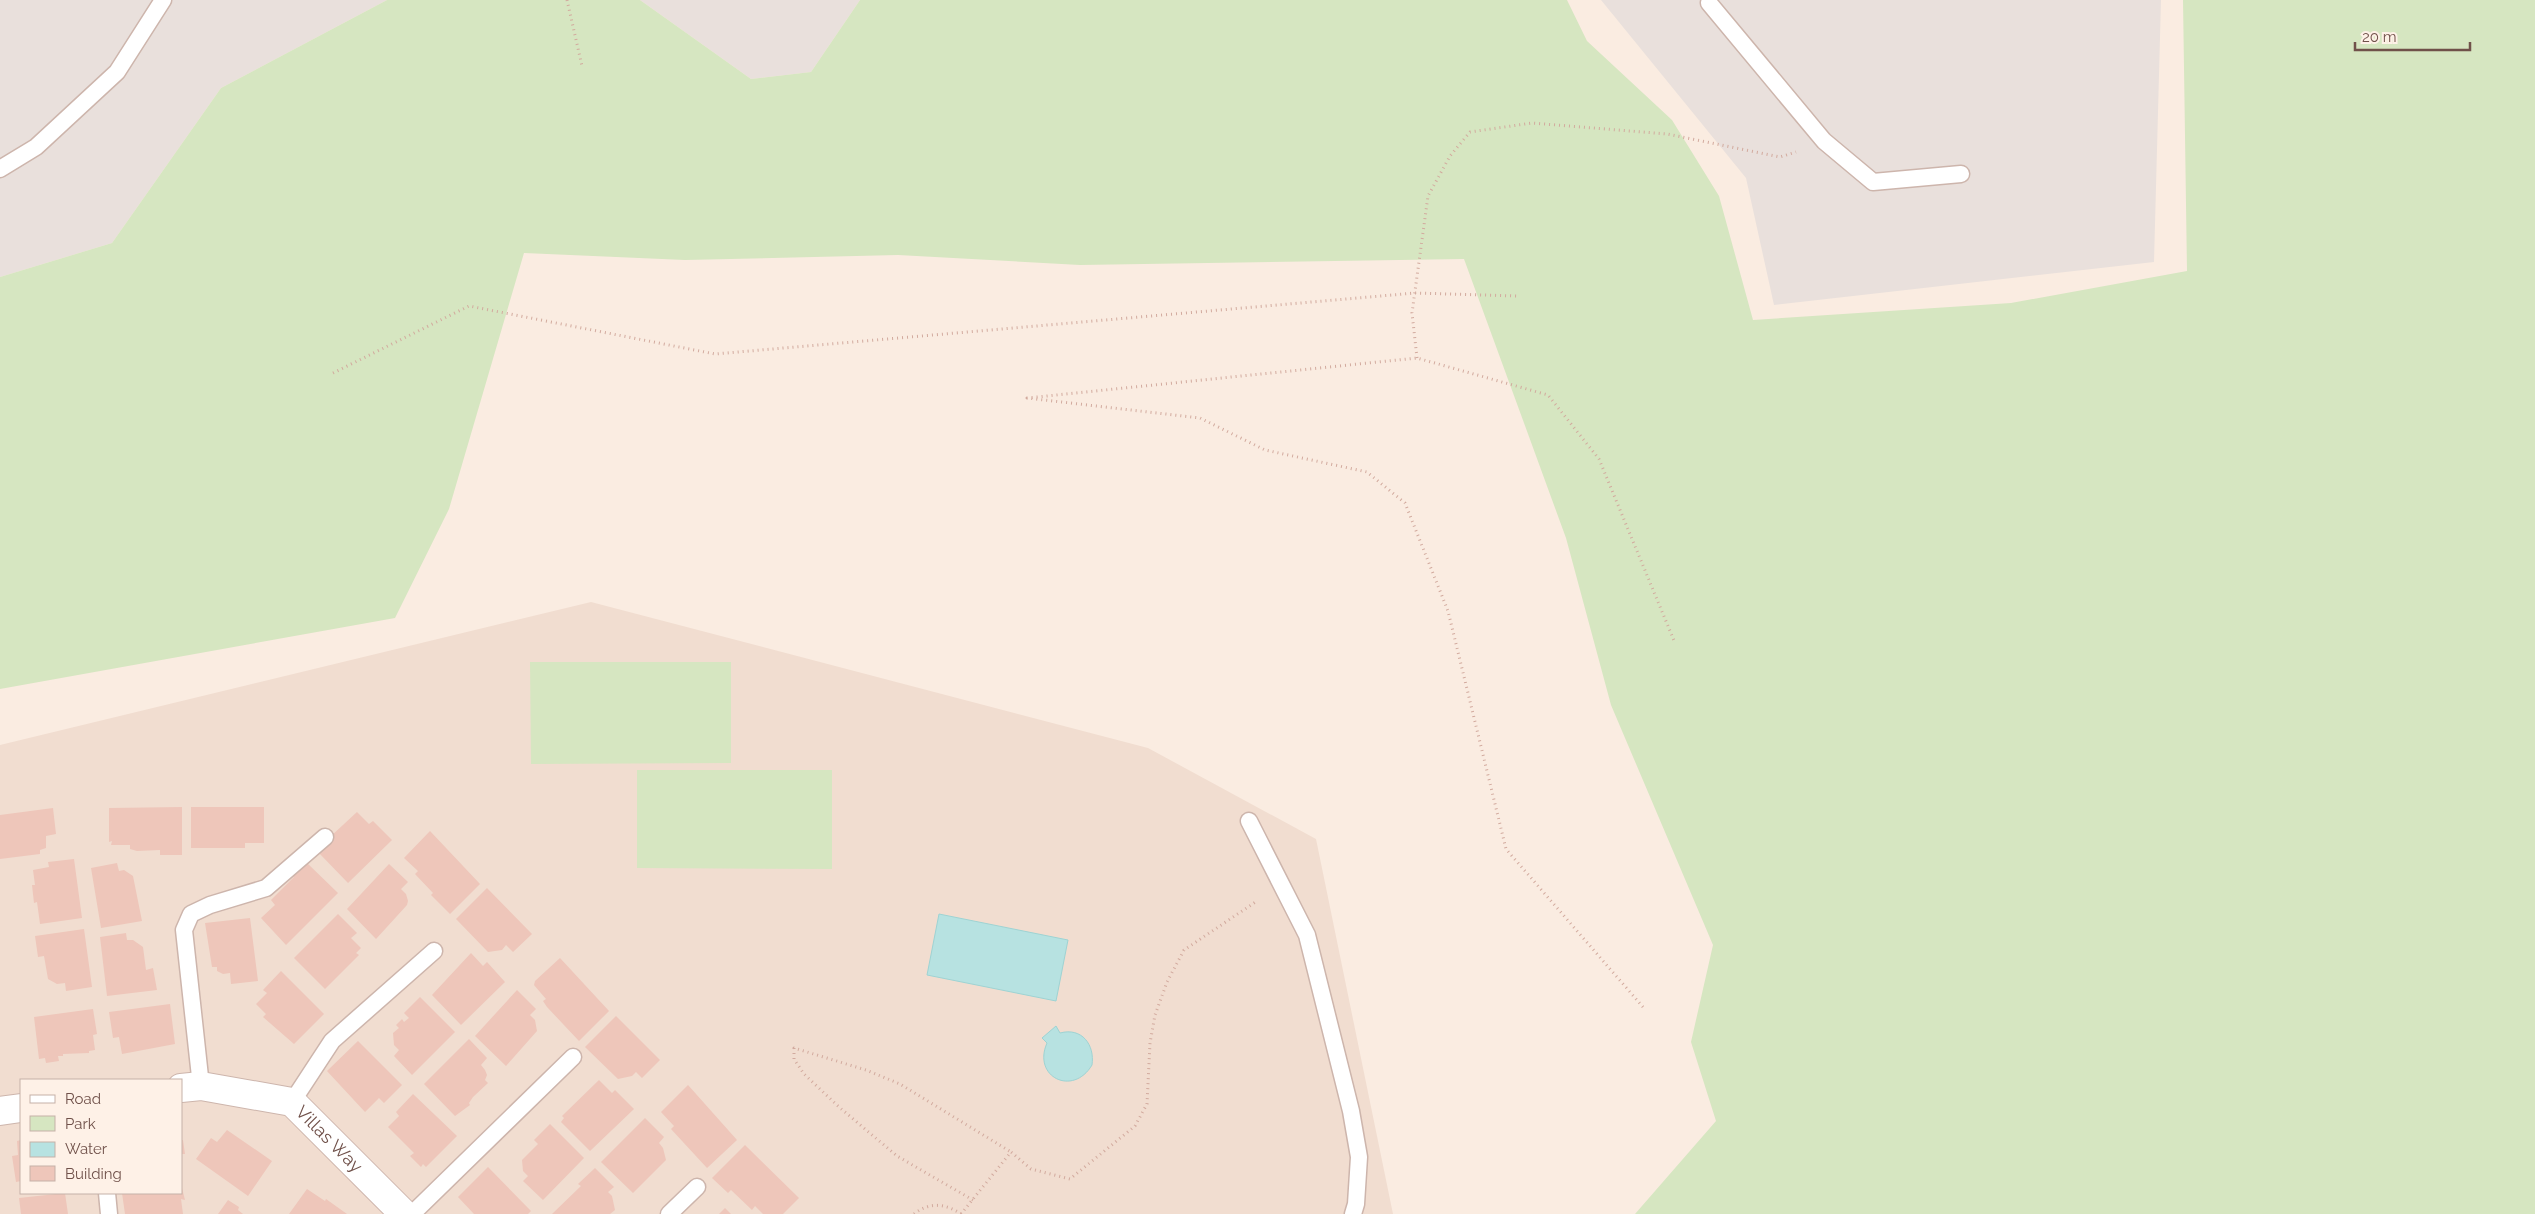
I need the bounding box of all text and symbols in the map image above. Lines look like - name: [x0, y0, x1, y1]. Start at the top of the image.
- scale bar: [2355, 20, 2470, 52]
- text: 20 m: [2362, 28, 2397, 46]
- legend: [20, 1079, 182, 1194]
- text: Road: [65, 1090, 101, 1108]
- street label: Villas Way: [292, 1101, 367, 1177]
- text: Park: [65, 1115, 96, 1133]
- text: Water: [65, 1140, 108, 1158]
- text: Building: [65, 1165, 122, 1183]

